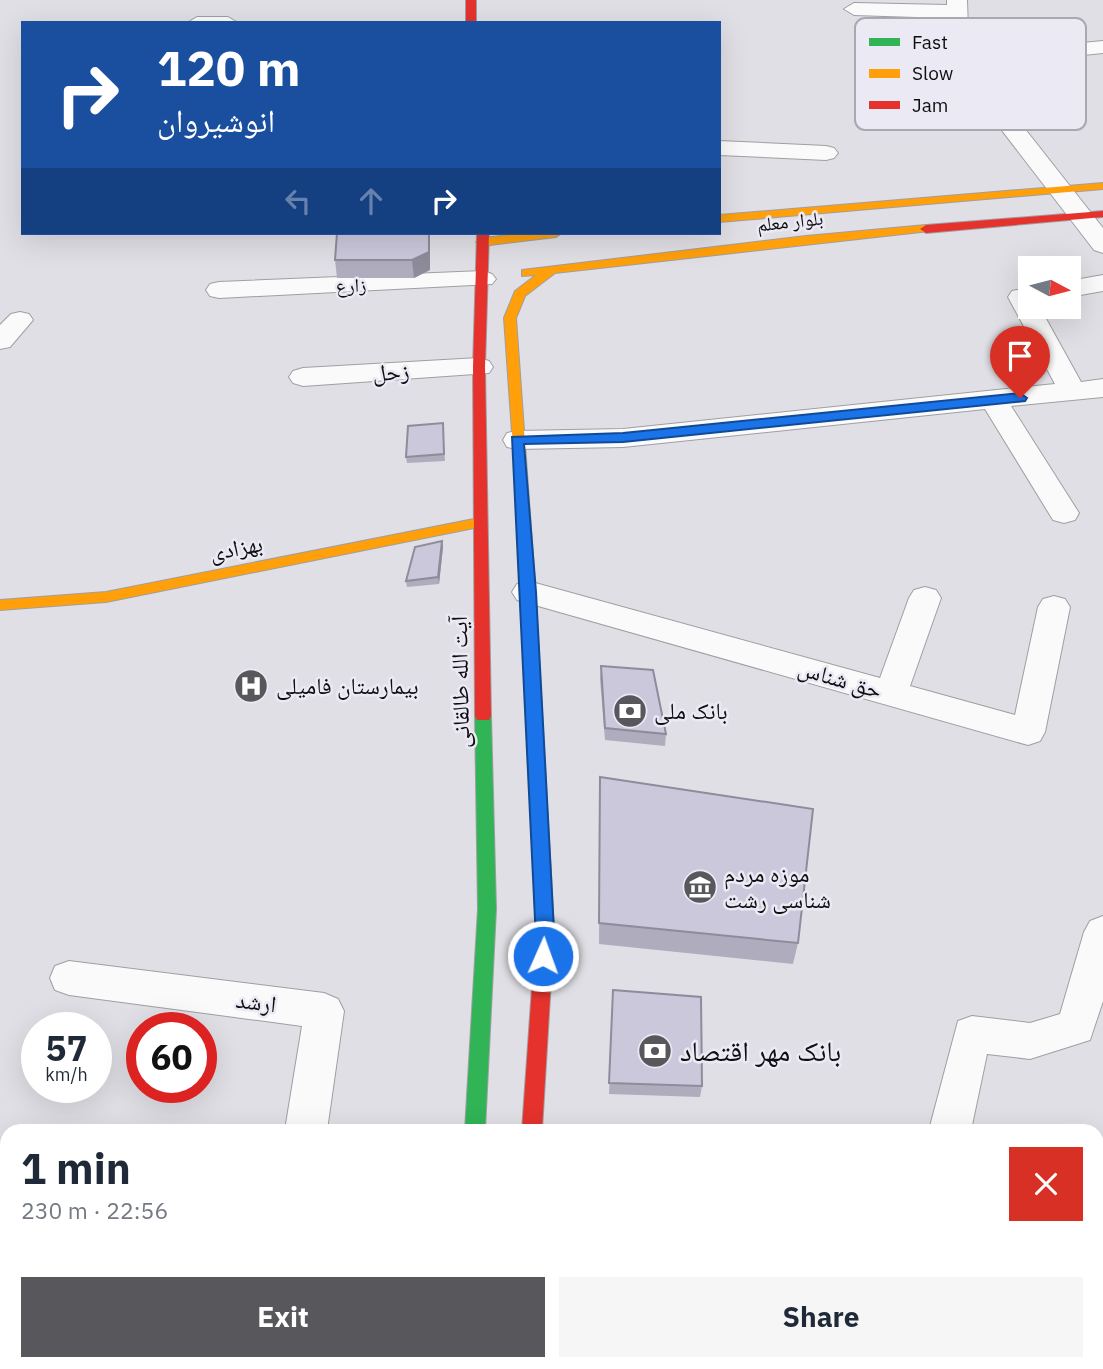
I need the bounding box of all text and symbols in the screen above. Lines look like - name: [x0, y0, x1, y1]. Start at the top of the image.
- legend: [855, 18, 1086, 130]
- text: Fast: [912, 30, 948, 54]
- text: 120 m: [157, 36, 301, 99]
- icon: right: [42, 49, 133, 140]
- text: Slow: [912, 61, 953, 85]
- text: Jam: [912, 93, 948, 117]
- text: انوشیروان: [157, 99, 275, 141]
- icon: left: [279, 182, 317, 220]
- icon: ahead: [352, 182, 390, 220]
- icon: right: [425, 182, 463, 220]
- street label: بلوار معلم: [756, 206, 824, 237]
- north arrow: [1018, 256, 1082, 318]
- map controls: [1018, 256, 1081, 319]
- street label: زارع: [335, 272, 367, 298]
- pin: [990, 326, 1050, 398]
- icon: arrive: [1001, 337, 1039, 375]
- street label: زحل: [372, 355, 410, 387]
- street label: بهزادی: [207, 527, 265, 567]
- street label: آیت الله طالقانی: [443, 615, 475, 748]
- street label: حق شناس: [795, 652, 886, 704]
- hospital icon: بیمارستان فامیلی: [232, 667, 270, 705]
- place label: بیمارستان فامیلی: [276, 670, 419, 700]
- bank icon: بانک ملی: [611, 692, 649, 730]
- place label: بانک ملی: [654, 695, 728, 725]
- place label: موزه مردم شناسی رشت: [724, 858, 831, 914]
- museum icon: موزه مردم شناسی رشت: [681, 868, 719, 906]
- position arrow: [506, 919, 580, 993]
- street label: ارشد: [234, 984, 278, 1018]
- speed limit sign: 60: [126, 1012, 217, 1103]
- text: 57: [45, 1025, 88, 1071]
- bank icon: بانک مهر اقتصاد: [636, 1032, 674, 1070]
- place label: بانک مهر اقتصاد: [680, 1032, 841, 1069]
- text: km/h: [45, 1063, 88, 1086]
- text: 1 min: [21, 1141, 131, 1196]
- button: close: [1009, 1147, 1083, 1221]
- text: 230 m · 22:56: [21, 1195, 168, 1225]
- button: Exit: [21, 1277, 545, 1357]
- button: Share: [559, 1277, 1083, 1357]

